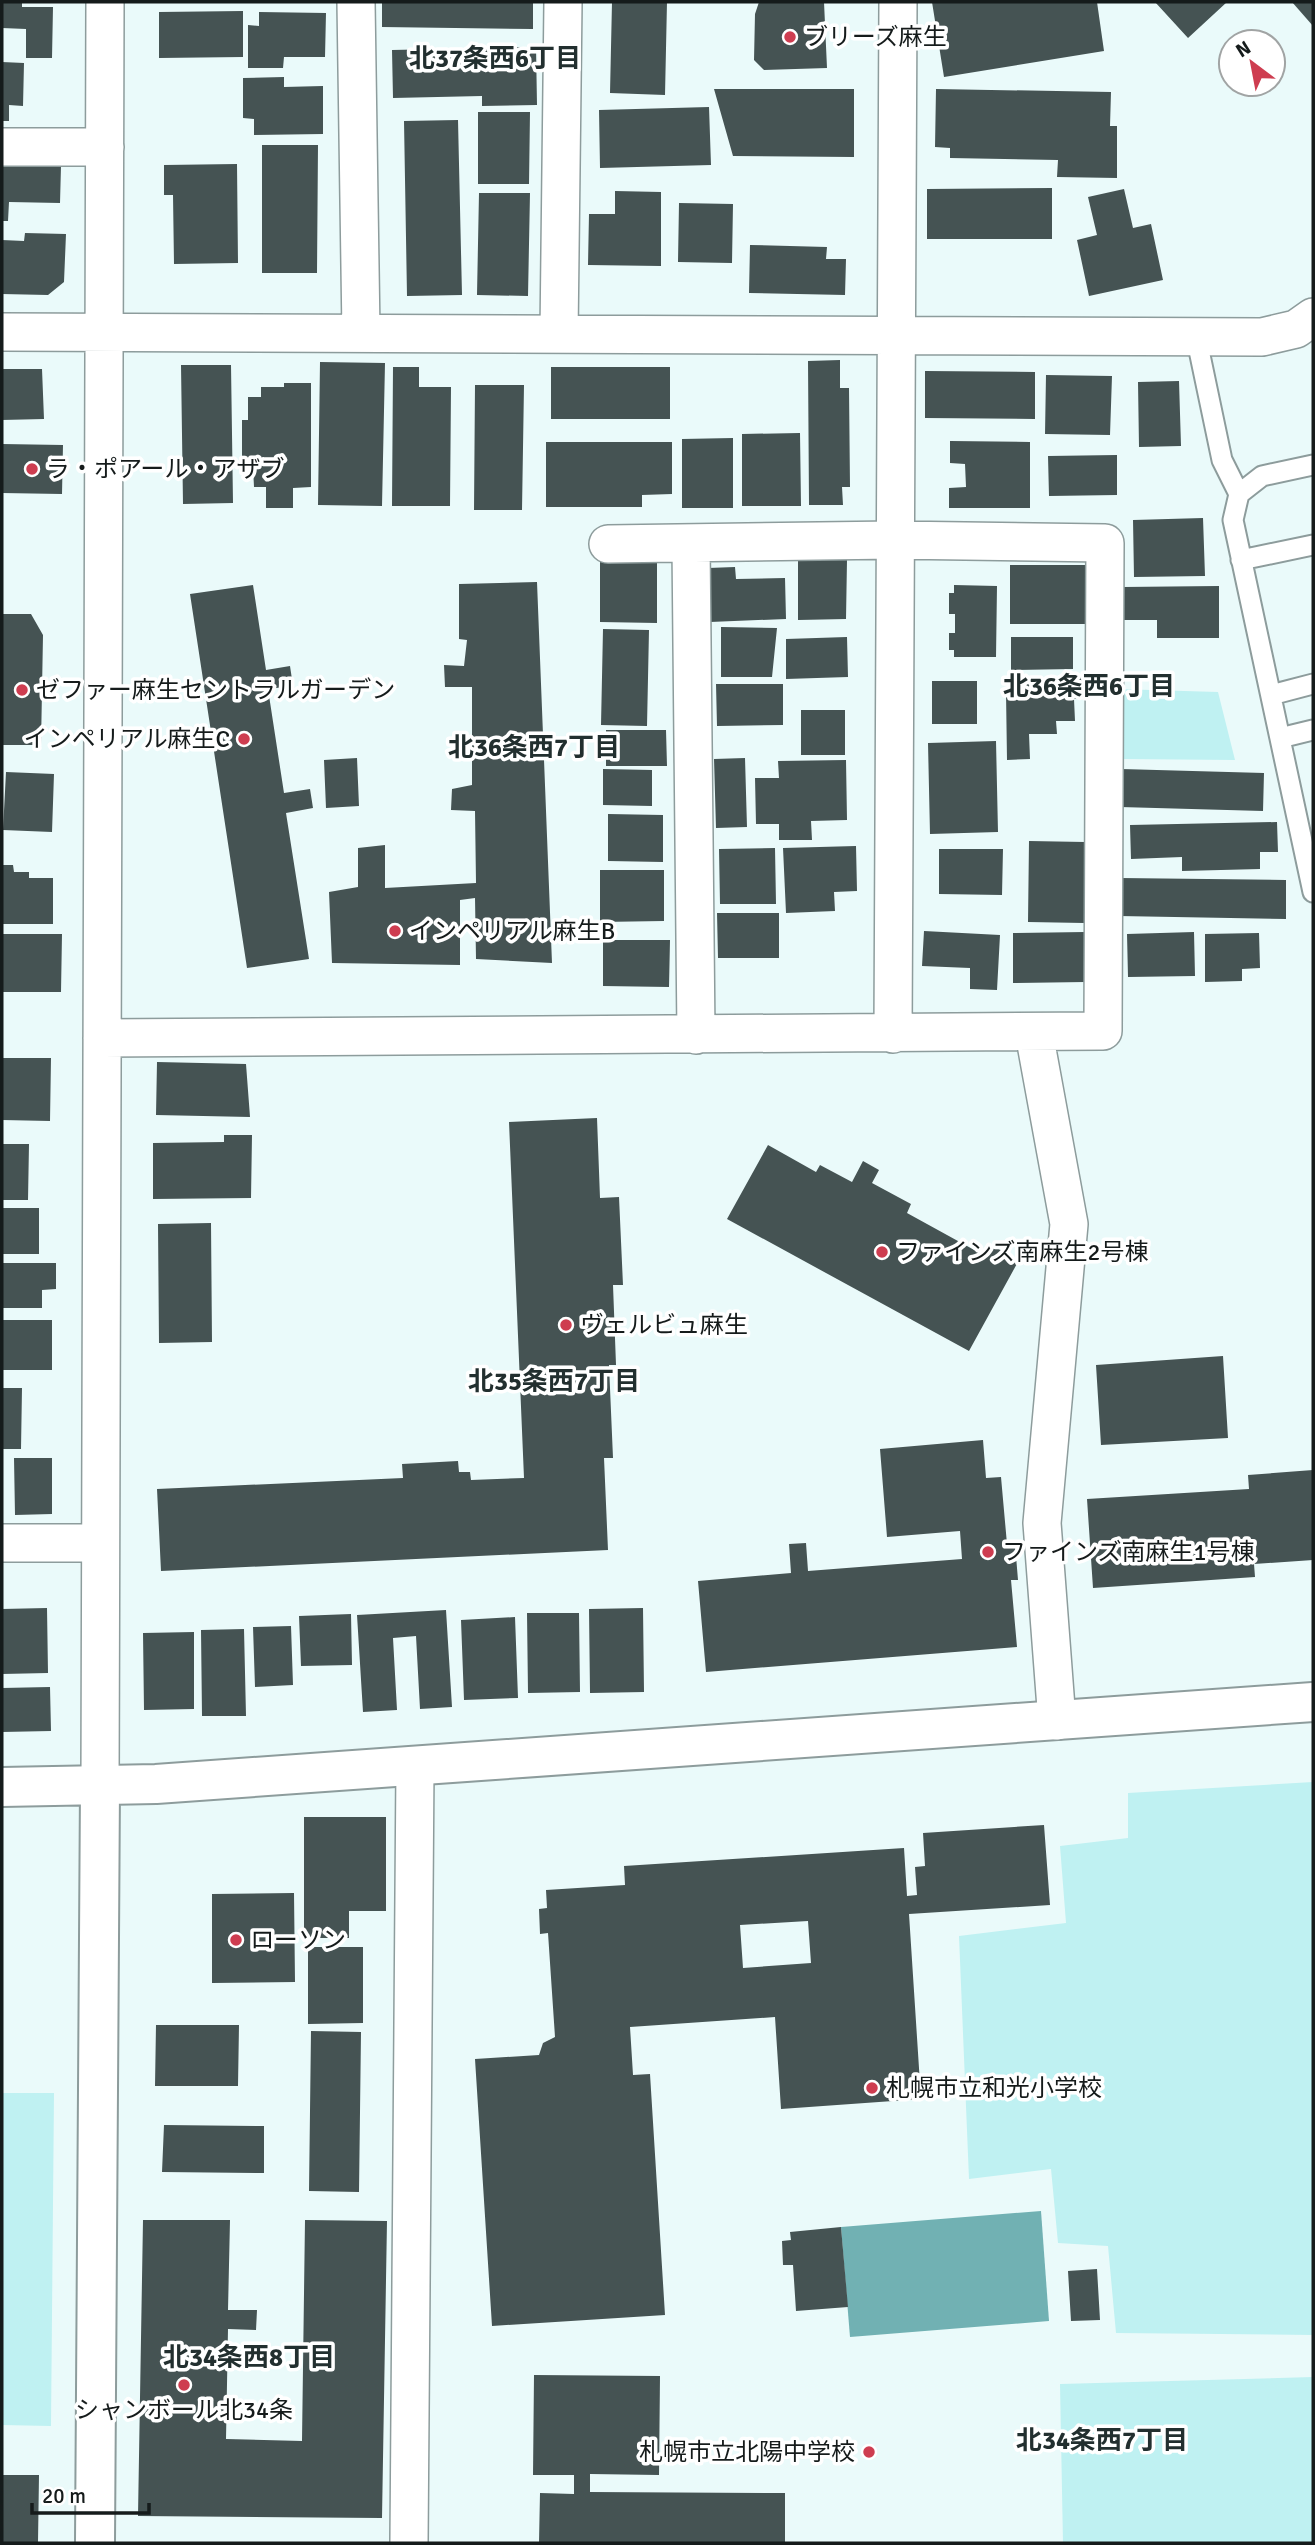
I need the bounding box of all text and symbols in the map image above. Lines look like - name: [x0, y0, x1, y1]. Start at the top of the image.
- place label: ブリーズ麻生: [804, 22, 947, 52]
- north arrow: [1217, 28, 1287, 98]
- marker: ブリーズ麻生: [782, 29, 798, 45]
- text: N: [1232, 36, 1255, 63]
- district label: 北37条西6丁目: [409, 43, 581, 75]
- place label: ラ・ポアール・アザブ: [46, 454, 285, 484]
- marker: ラ・ポアール・アザブ: [24, 461, 40, 477]
- district label: 北36条西6丁目: [1003, 671, 1175, 703]
- place label: ゼファー麻生セントラルガーデン: [36, 675, 395, 705]
- marker: ゼファー麻生セントラルガーデン: [14, 682, 30, 698]
- place label: インペリアル麻生C: [24, 724, 230, 754]
- marker: インペリアル麻生C: [236, 731, 252, 747]
- district label: 北36条西7丁目: [448, 732, 620, 764]
- place label: インペリアル麻生B: [409, 916, 615, 946]
- marker: インペリアル麻生B: [387, 923, 403, 939]
- place label: ファインズ南麻生2号棟: [896, 1237, 1148, 1267]
- marker: ファインズ南麻生2号棟: [874, 1244, 890, 1260]
- place label: ヴェルビュ麻生: [580, 1310, 748, 1340]
- marker: ヴェルビュ麻生: [558, 1317, 574, 1333]
- district label: 北35条西7丁目: [468, 1366, 640, 1398]
- place label: ファインズ南麻生1号棟: [1002, 1537, 1254, 1567]
- marker: ファインズ南麻生1号棟: [980, 1544, 996, 1560]
- place label: ローソン: [250, 1925, 346, 1955]
- marker: ローソン: [228, 1932, 244, 1948]
- place label: 札幌市立和光小学校: [886, 2073, 1102, 2103]
- marker: 札幌市立和光小学校: [864, 2080, 880, 2096]
- district label: 北34条西8丁目: [163, 2342, 335, 2374]
- marker: シャンボール北34条: [176, 2377, 192, 2393]
- place label: シャンボール北34条: [75, 2395, 293, 2425]
- district label: 北34条西7丁目: [1016, 2425, 1188, 2457]
- place label: 札幌市立北陽中学校: [639, 2437, 855, 2467]
- marker: 札幌市立北陽中学校: [861, 2444, 877, 2460]
- scale bar: [32, 2472, 149, 2516]
- text: 20 m: [42, 2483, 86, 2509]

